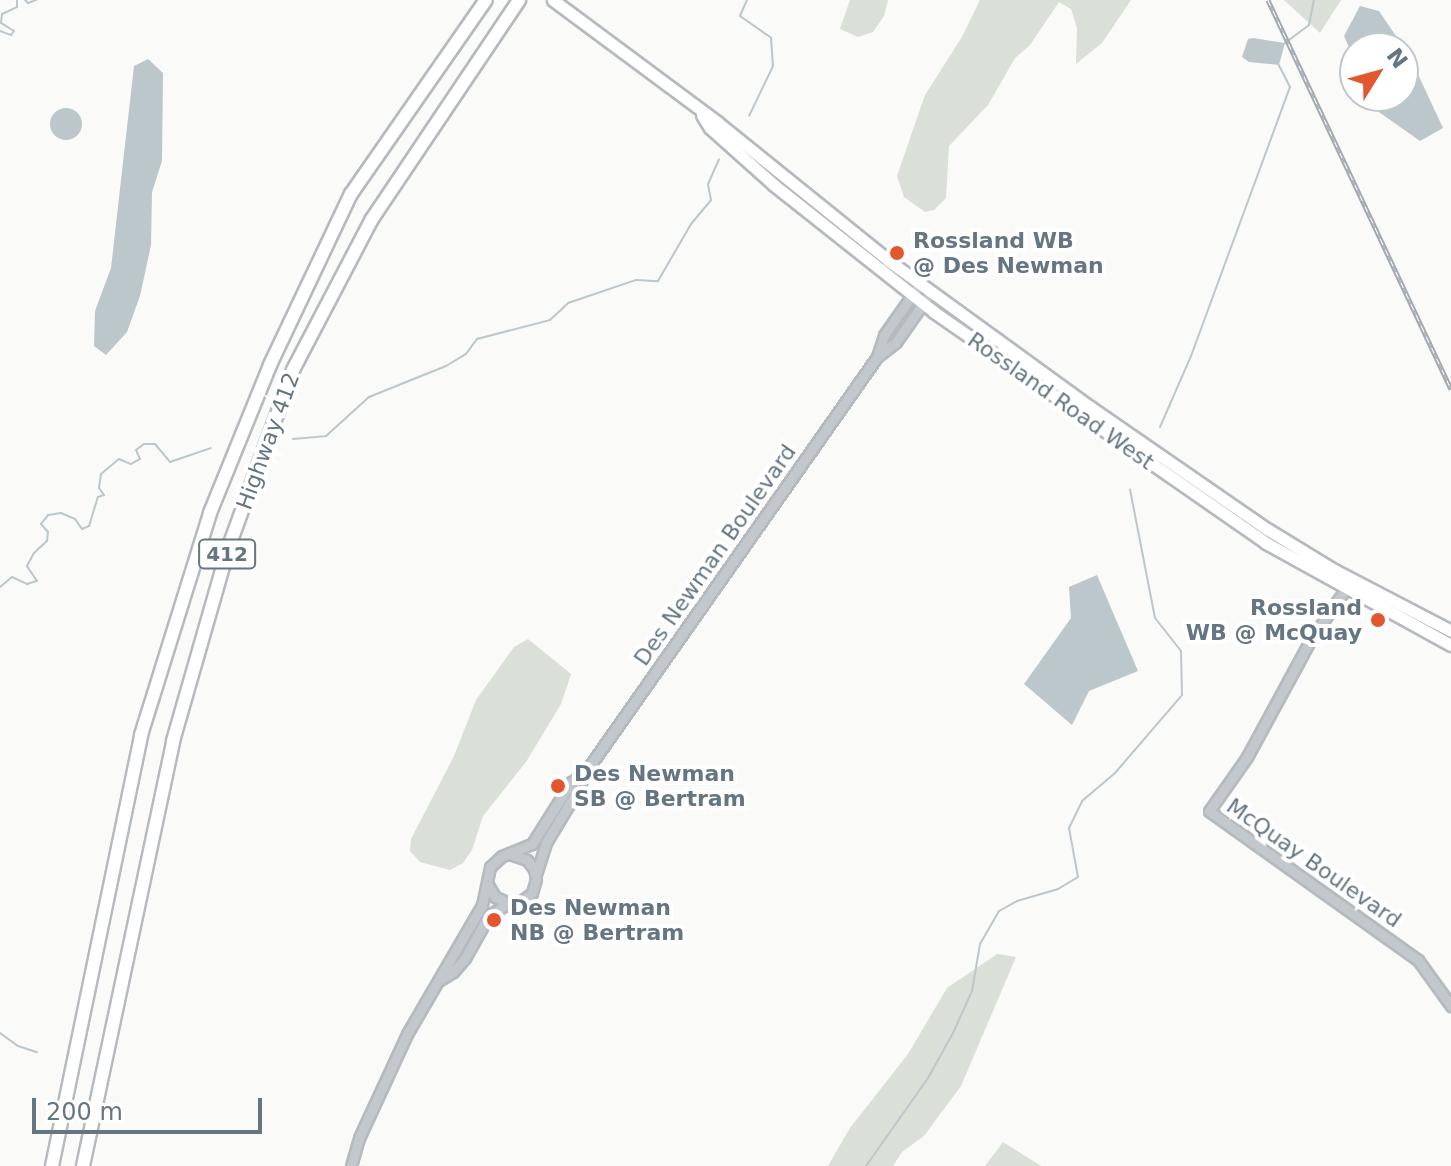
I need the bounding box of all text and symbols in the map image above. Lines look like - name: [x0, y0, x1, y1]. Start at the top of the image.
- north arrow: [1339, 32, 1419, 112]
- text: N: [1381, 44, 1412, 73]
- place label: Rossland WB @ Des Newman: [913, 227, 1104, 278]
- marker: Rossland WB @ Des Newman: [888, 244, 906, 262]
- street label: Rossland Road West: [963, 327, 1159, 475]
- street label: Highway 412: [231, 369, 305, 513]
- street label: Des Newman Boulevard: [628, 439, 802, 671]
- road number: 412: [197, 538, 257, 570]
- place label: Rossland WB @ McQuay: [1186, 594, 1362, 646]
- marker: Rossland WB @ McQuay: [1369, 611, 1387, 629]
- place label: Des Newman SB @ Bertram: [574, 760, 746, 812]
- marker: Des Newman SB @ Bertram: [549, 777, 567, 795]
- street label: McQuay Boulevard: [1222, 793, 1406, 933]
- place label: Des Newman NB @ Bertram: [510, 894, 684, 946]
- marker: Des Newman NB @ Bertram: [485, 911, 503, 929]
- scale bar: [36, 1082, 266, 1132]
- text: 200 m: [46, 1098, 123, 1126]

